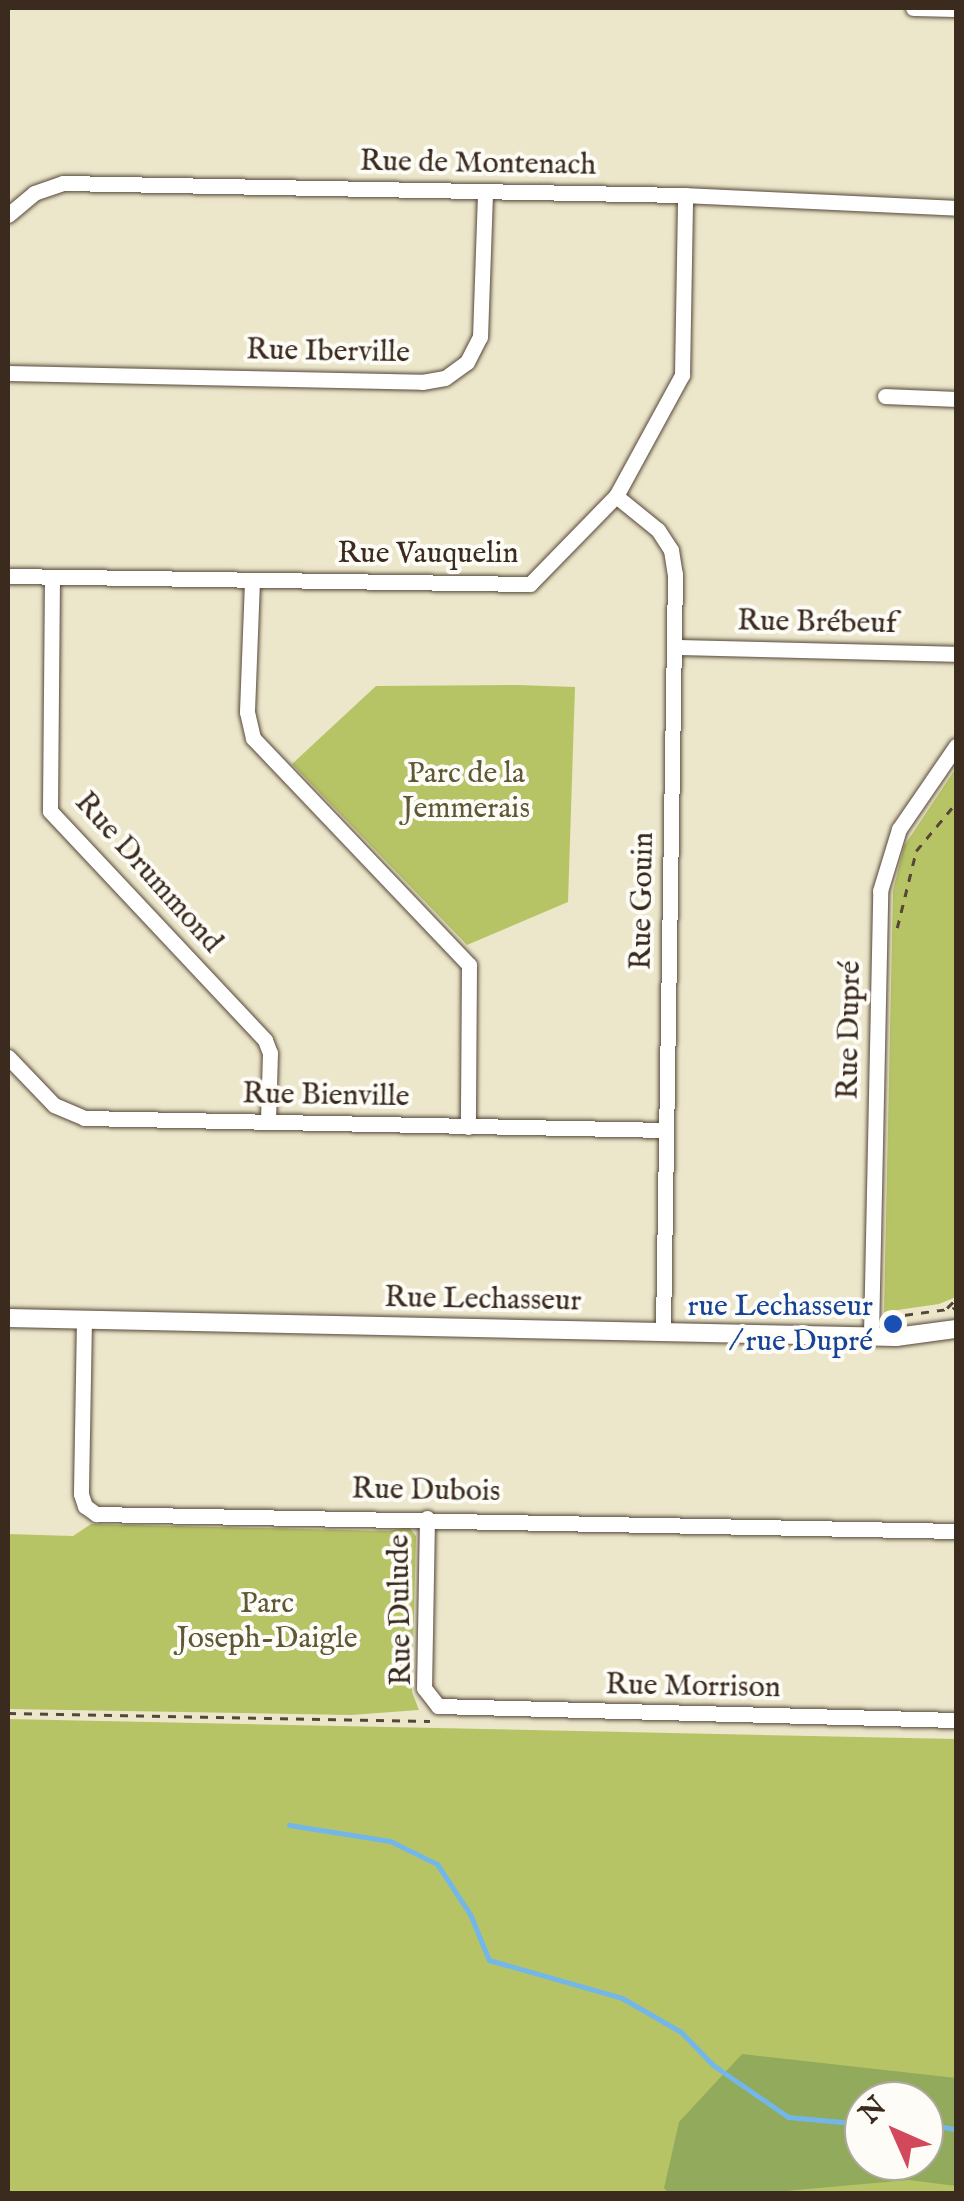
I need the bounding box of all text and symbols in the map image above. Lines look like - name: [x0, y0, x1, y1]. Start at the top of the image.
- street label: Rue de Montenach: [359, 144, 597, 184]
- street label: Rue Iberville: [246, 333, 410, 371]
- street label: Rue Vauquelin: [337, 536, 519, 572]
- street label: Rue Brébeuf: [737, 604, 897, 642]
- park label: Parc de la Jemmerais: [402, 756, 530, 826]
- street label: Rue Drummond: [67, 785, 229, 961]
- street label: Rue Gouin: [624, 832, 662, 970]
- street label: Rue Dupré: [831, 960, 869, 1100]
- street label: Rue Bienville: [242, 1077, 410, 1115]
- street label: Rue Lechasseur: [384, 1280, 582, 1320]
- place label: rue Lechasseur / rue Dupré: [688, 1289, 873, 1360]
- marker: rue Lechasseur / rue Dupré: [882, 1313, 904, 1335]
- street label: Rue Dubois: [351, 1472, 501, 1510]
- street label: Rue Dulude: [382, 1534, 420, 1686]
- park label: Parc Joseph-Daigle: [176, 1586, 358, 1656]
- street label: Rue Morrison: [605, 1667, 781, 1707]
- north arrow: [844, 2081, 944, 2181]
- text: N: [853, 2090, 895, 2132]

